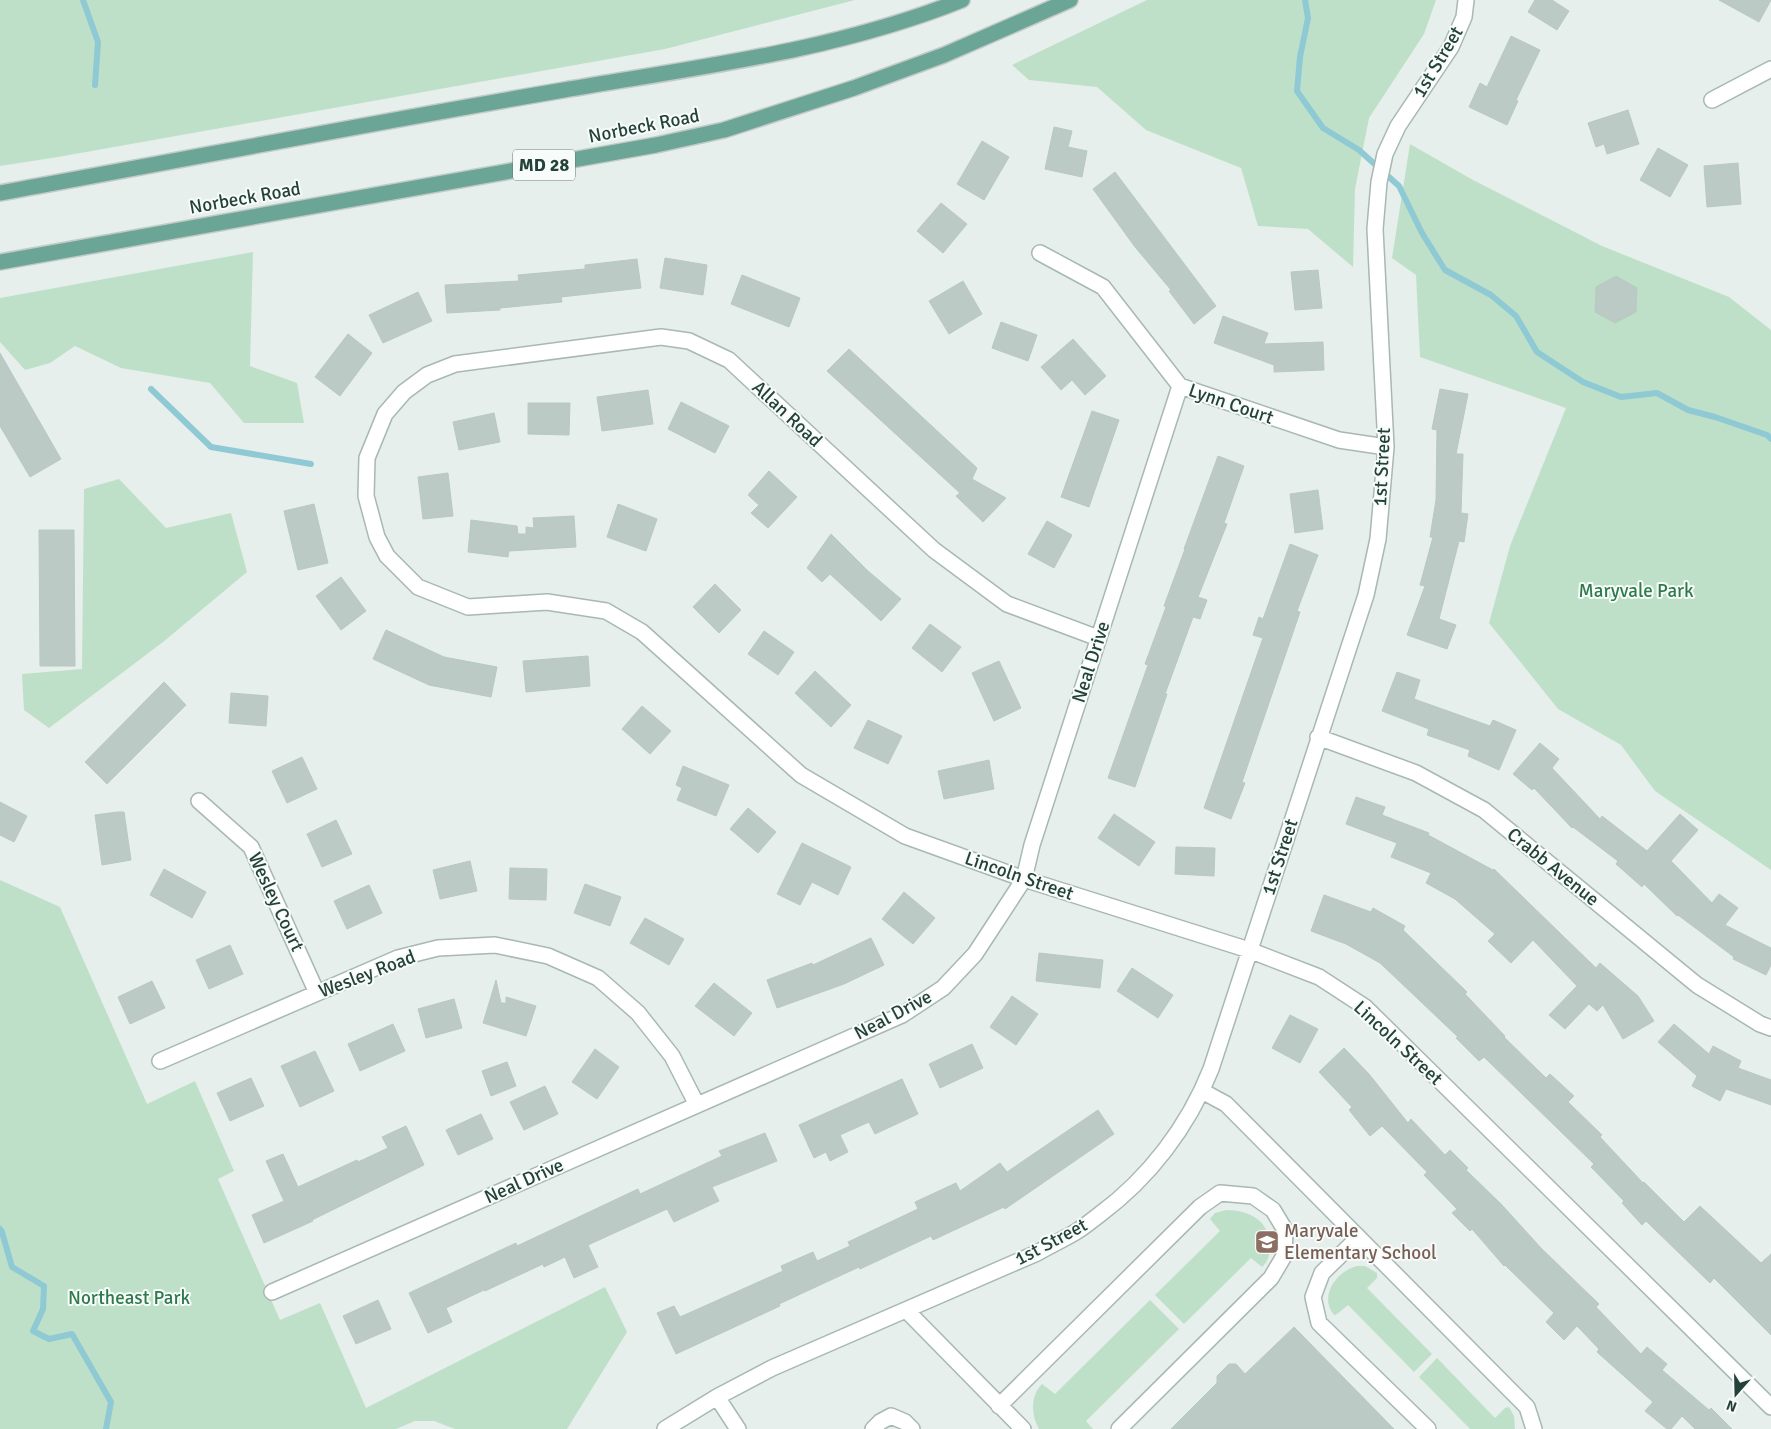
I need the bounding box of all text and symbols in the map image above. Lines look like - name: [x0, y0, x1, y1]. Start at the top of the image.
- street label: 1st Street: [1407, 22, 1469, 102]
- street label: Norbeck Road: [586, 103, 702, 149]
- road number: MD 28: [513, 150, 575, 180]
- street label: Norbeck Road: [187, 176, 303, 220]
- street label: Allan Road: [747, 375, 827, 453]
- street label: Lynn Court: [1185, 378, 1277, 430]
- street label: 1st Street: [1368, 427, 1396, 507]
- park label: Maryvale Park: [1578, 579, 1694, 603]
- street label: Neal Drive: [1067, 618, 1115, 706]
- street label: 1st Street: [1256, 815, 1304, 898]
- street label: Crabb Avenue: [1502, 823, 1604, 911]
- street label: Lincoln Street: [961, 846, 1077, 906]
- street label: Wesley Court: [243, 849, 310, 956]
- street label: Wesley Road: [315, 945, 419, 1003]
- street label: Neal Drive: [850, 985, 936, 1045]
- street label: Lincoln Street: [1348, 996, 1448, 1091]
- street label: Neal Drive: [481, 1153, 567, 1209]
- street label: 1st Street: [1011, 1213, 1092, 1271]
- place label: Maryvale Elementary School: [1284, 1219, 1437, 1265]
- school or university icon: Maryvale Elementary School: [1254, 1229, 1280, 1255]
- park label: Northeast Park: [68, 1286, 190, 1310]
- north arrow: [1711, 1369, 1761, 1419]
- text: N: [1724, 1396, 1739, 1415]

